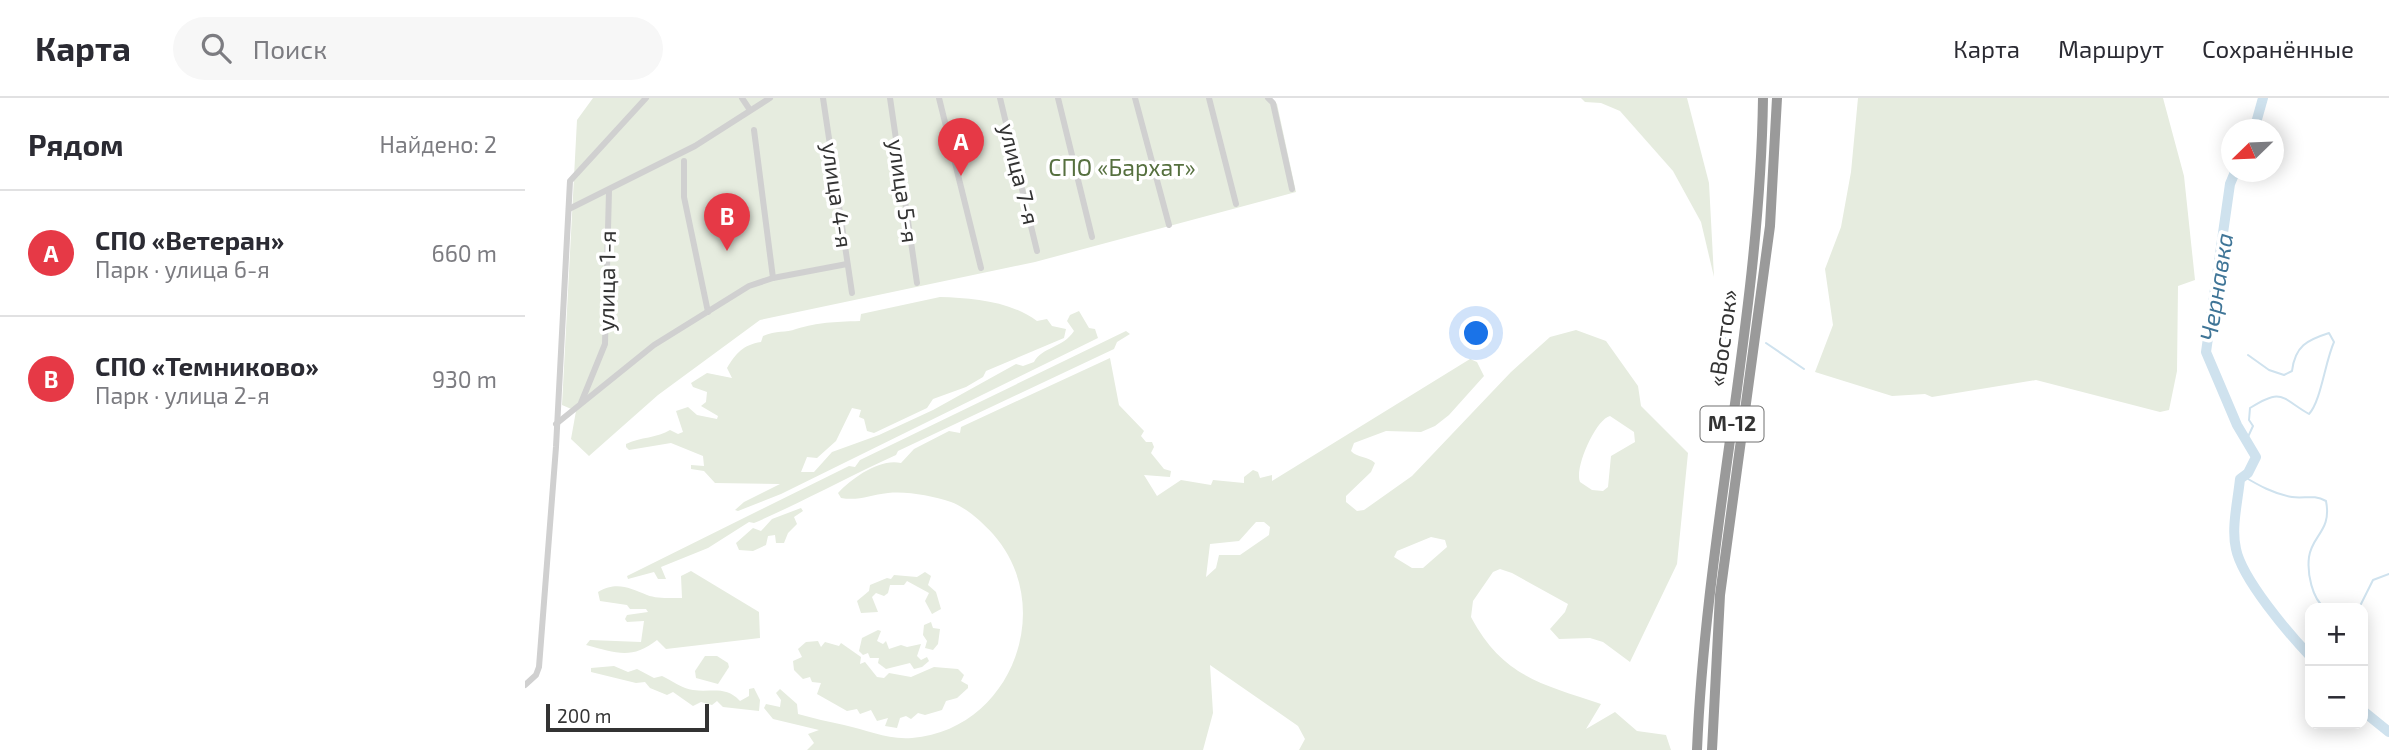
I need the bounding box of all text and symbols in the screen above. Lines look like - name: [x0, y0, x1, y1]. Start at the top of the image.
- search box: [173, 17, 663, 80]
- text: Карта: [35, 28, 131, 68]
- icon: search: [197, 29, 235, 67]
- text: Поиск: [253, 33, 327, 64]
- text: Карта: [1953, 34, 2020, 63]
- text: Маршрут: [2058, 34, 2164, 63]
- text: Сохранённые: [2202, 34, 2354, 63]
- pin: A: [938, 118, 984, 176]
- north arrow: [2221, 119, 2284, 182]
- street label: улица 7-я: [993, 120, 1046, 228]
- text: Рядом: [28, 126, 124, 162]
- text: Найдено: 2: [380, 130, 497, 158]
- street label: улица 5-я: [882, 137, 925, 245]
- street label: улица 4-я: [816, 140, 859, 250]
- park label: СПО «Бархат»: [1048, 153, 1196, 181]
- pin: B: [704, 193, 750, 251]
- text: СПО «Ветеран»: [95, 224, 284, 255]
- street label: улица 1-я: [591, 230, 622, 332]
- water label: Чернавка: [2193, 231, 2238, 343]
- text: A: [43, 239, 59, 267]
- text: 660 m: [432, 239, 497, 267]
- text: Парк · улица 6-я: [95, 255, 270, 283]
- street label: «Восток»: [1701, 288, 1743, 388]
- your location: [1459, 316, 1493, 350]
- text: СПО «Темниково»: [95, 350, 319, 381]
- text: B: [44, 365, 58, 393]
- text: 930 m: [432, 365, 497, 393]
- text: Парк · улица 2-я: [95, 381, 270, 409]
- road number: М-12: [1701, 406, 1763, 442]
- map controls: [2305, 603, 2368, 729]
- button: +: [2305, 603, 2368, 666]
- button: −: [2305, 666, 2368, 729]
- scale bar: [546, 701, 709, 733]
- text: 200 m: [557, 704, 611, 727]

